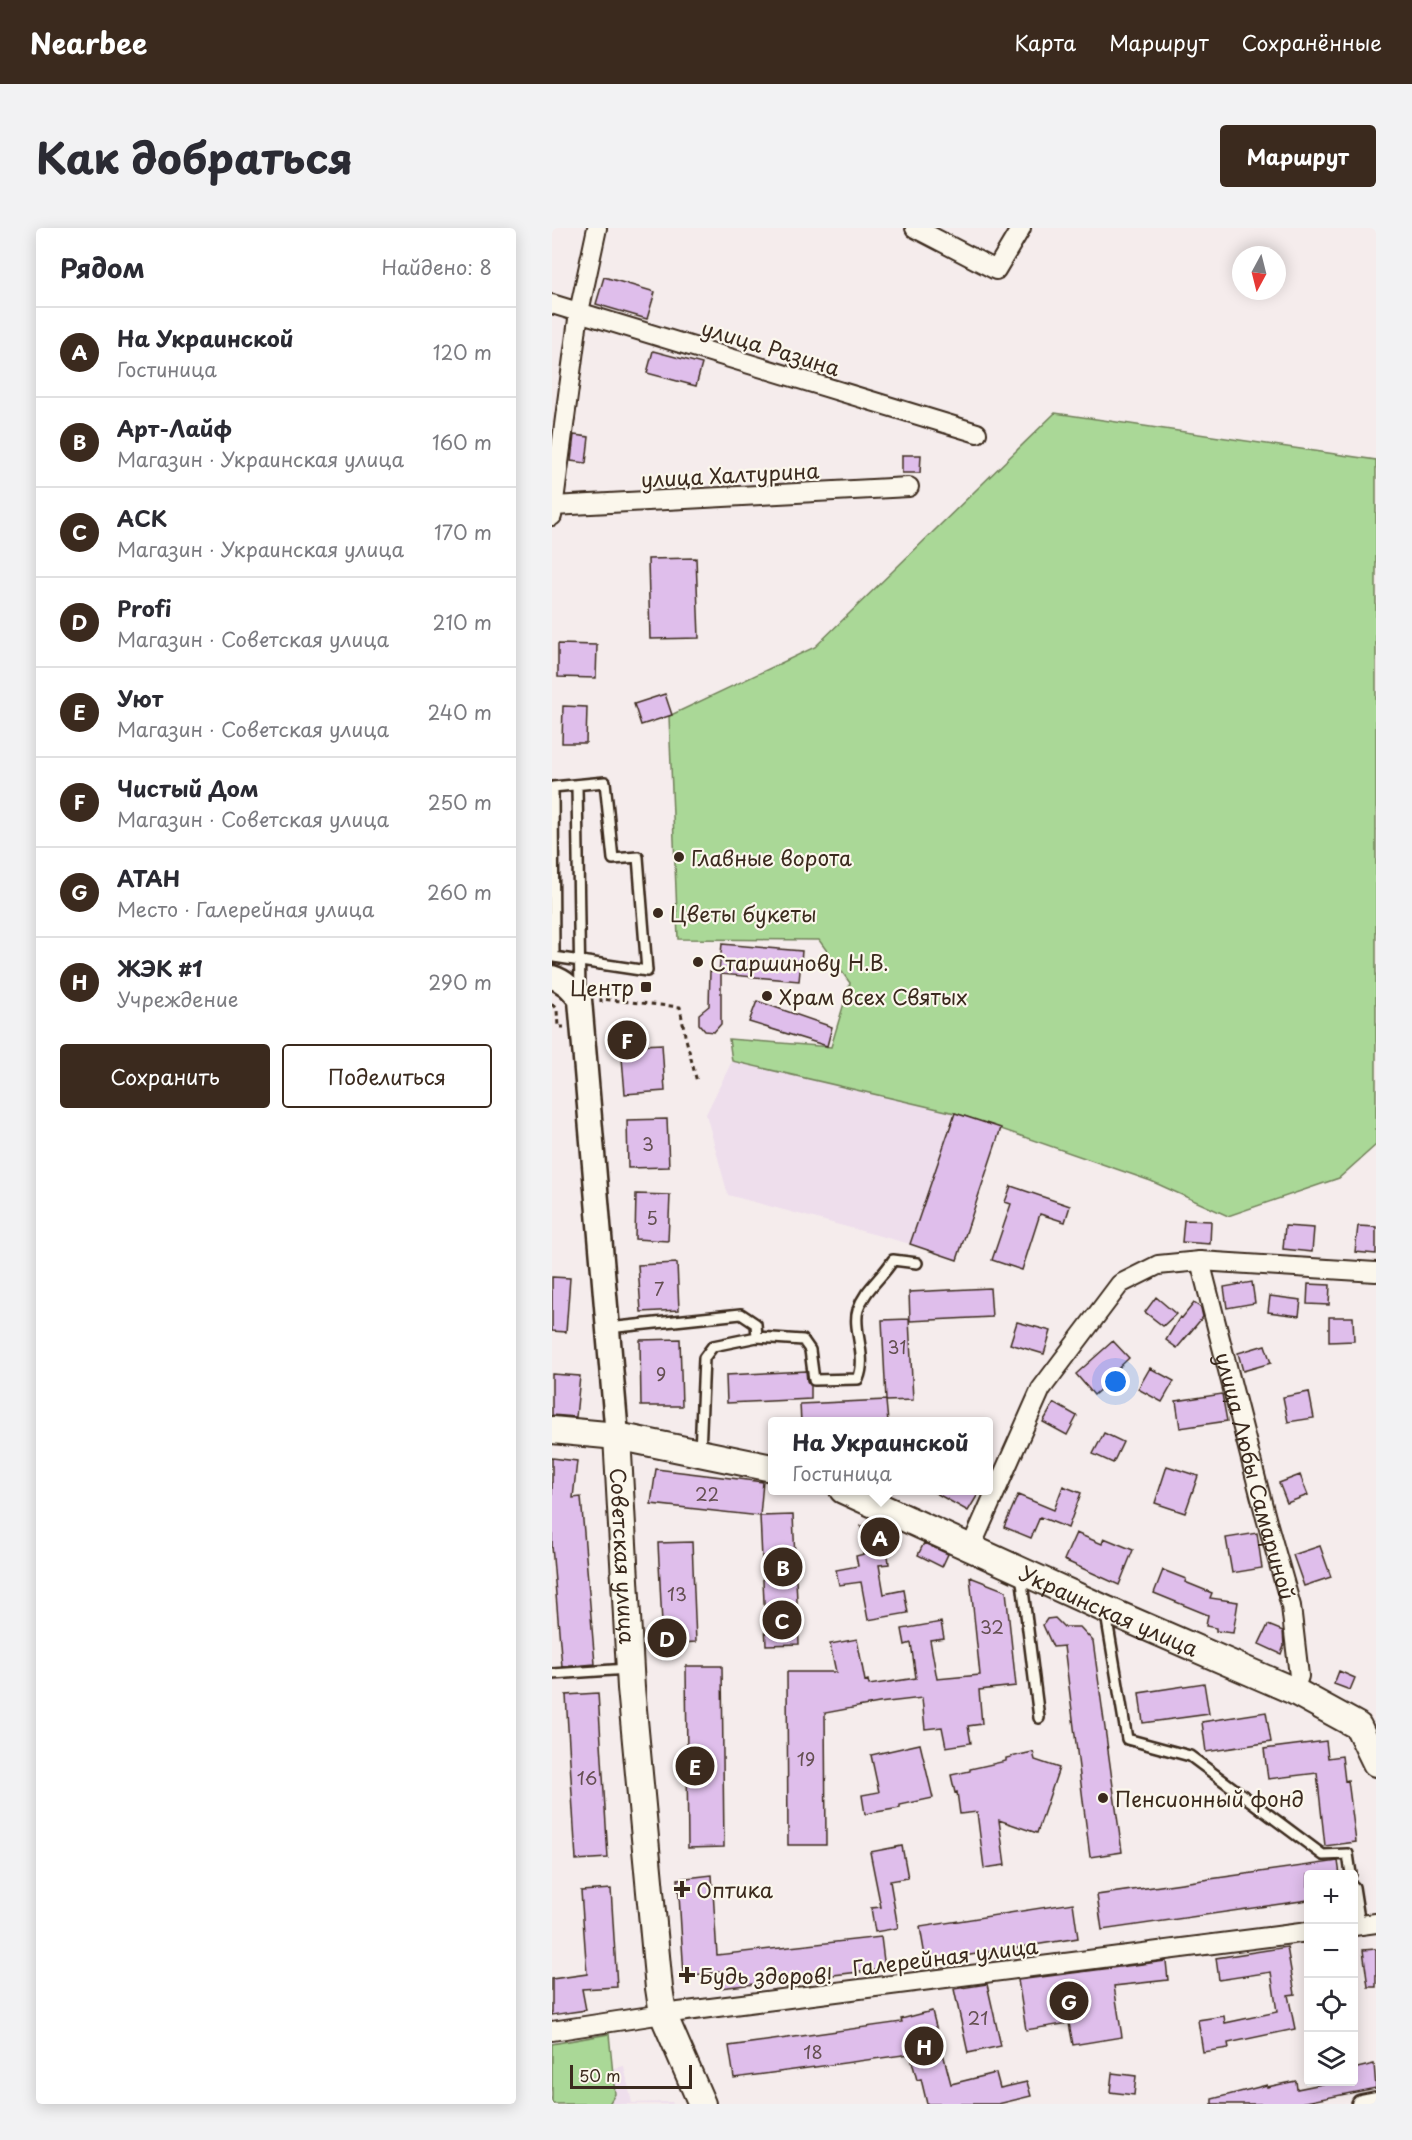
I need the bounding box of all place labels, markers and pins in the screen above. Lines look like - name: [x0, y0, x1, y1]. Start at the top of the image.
- place label: Главные ворота: [691, 841, 852, 873]
- marker: Главные ворота: [672, 850, 686, 864]
- place label: Цветы букеты: [670, 897, 817, 929]
- marker: Цветы букеты: [651, 906, 665, 920]
- place label: Старшинову Н.В.: [710, 946, 889, 978]
- marker: Старшинову Н.В.: [691, 955, 705, 969]
- place label: Центр: [570, 971, 634, 1003]
- marker: Центр: [639, 980, 653, 994]
- place label: Храм всех Святых: [779, 980, 968, 1012]
- marker: Храм всех Святых: [760, 989, 774, 1003]
- pin: F: [608, 1018, 646, 1062]
- pin: A: [860, 1514, 900, 1560]
- pin: B: [764, 1544, 802, 1590]
- pin: C: [762, 1598, 802, 1642]
- pin: D: [648, 1616, 686, 1660]
- pin: E: [676, 1744, 714, 1788]
- place label: Пенсионный фонд: [1115, 1782, 1304, 1814]
- marker: Пенсионный фонд: [1096, 1791, 1110, 1805]
- place label: Оптика: [696, 1873, 774, 1905]
- marker: Оптика: [673, 1880, 691, 1898]
- place label: Будь здоров!: [699, 1959, 833, 1991]
- marker: Будь здоров!: [680, 1968, 694, 1982]
- pin: G: [1050, 1978, 1088, 2024]
- pin: H: [904, 2024, 944, 2068]

